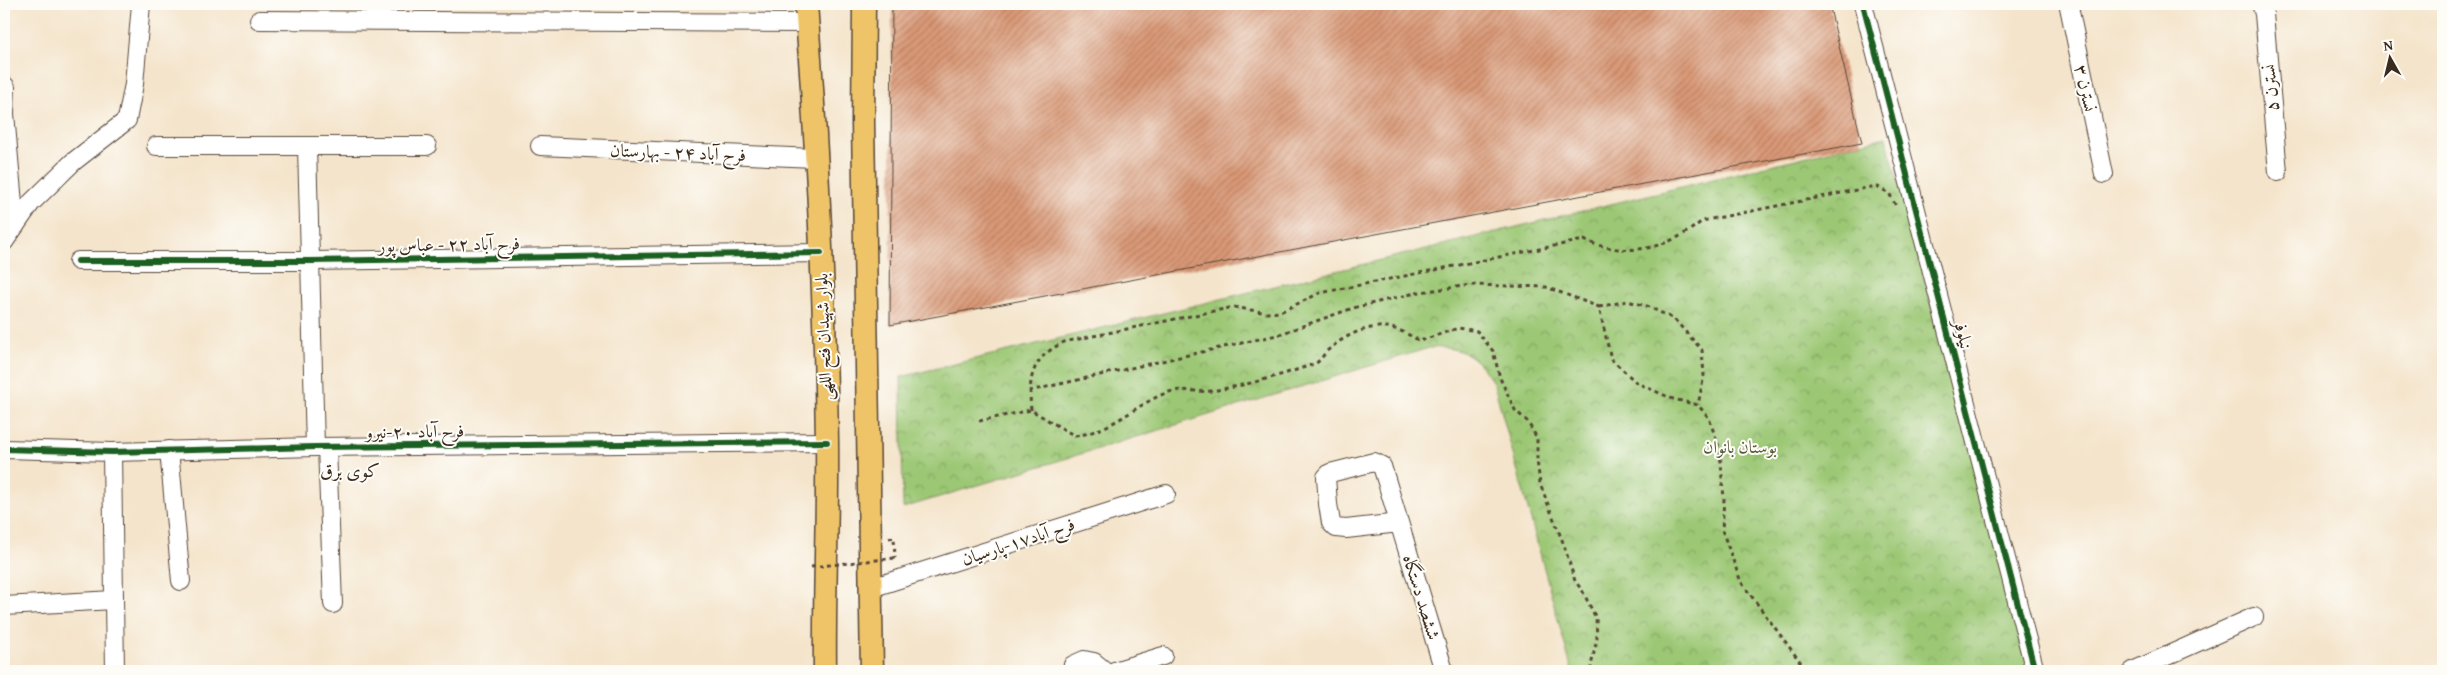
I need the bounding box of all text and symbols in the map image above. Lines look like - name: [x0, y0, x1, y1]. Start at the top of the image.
- north arrow: [2364, 32, 2414, 82]
- text: N: [2382, 34, 2395, 56]
- street label: نسترن ۳: [2068, 62, 2104, 114]
- street label: نسترن ۵: [2254, 63, 2286, 113]
- street label: فرح آباد ۲۴ - بهارستان: [609, 136, 746, 171]
- street label: فرح آباد ۲۲ - عباس پور: [376, 229, 520, 262]
- street label: بلوار شهیدان فتح اللهی: [807, 273, 842, 401]
- street label: نیلوفر: [1947, 314, 1981, 352]
- street label: فرح آباد ۲۰-نیرو: [363, 417, 465, 448]
- park label: بوستان بانوان: [1703, 433, 1777, 460]
- district label: کوی برق: [320, 456, 380, 484]
- street label: فرح آباد۱۷-پارسیان: [958, 510, 1079, 575]
- street label: ششصد دستگاه: [1396, 551, 1448, 643]

